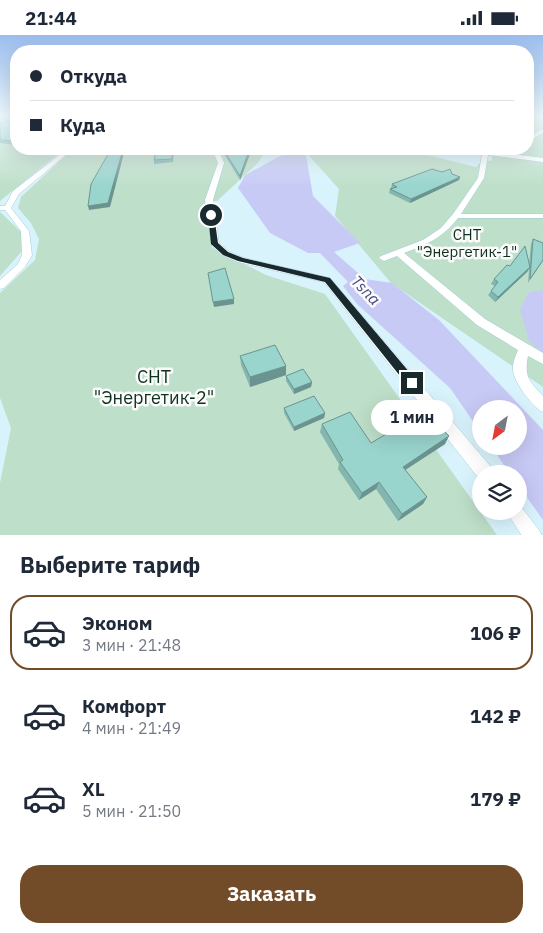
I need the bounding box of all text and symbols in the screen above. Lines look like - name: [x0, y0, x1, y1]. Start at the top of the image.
- text: 21:44: [25, 6, 77, 30]
- text: Откуда: [60, 64, 127, 88]
- text: Куда: [60, 113, 105, 137]
- route start: [200, 204, 222, 226]
- park label: СНТ "Энергетик-1": [417, 225, 517, 261]
- water label: Tsna: [347, 271, 385, 309]
- park label: СНТ "Энергетик-2": [94, 365, 214, 409]
- route end: [401, 372, 423, 394]
- north arrow: [472, 400, 528, 455]
- map controls: [472, 400, 527, 520]
- callout: 1 мин: [371, 401, 453, 435]
- text: 1 мин: [390, 407, 434, 427]
- button: layers: [472, 465, 527, 520]
- text: Выберите тариф: [20, 550, 200, 579]
- icon: car: [22, 610, 67, 655]
- text: Эконом: [82, 611, 153, 635]
- text: 106 ₽: [470, 621, 521, 645]
- text: 3 мин · 21:48: [82, 635, 181, 655]
- icon: car: [22, 693, 67, 738]
- text: Комфорт: [82, 694, 166, 718]
- text: 142 ₽: [470, 704, 521, 728]
- text: 4 мин · 21:49: [82, 718, 181, 738]
- icon: car: [22, 776, 67, 821]
- text: XL: [82, 777, 105, 801]
- text: 179 ₽: [470, 787, 521, 811]
- text: 5 мин · 21:50: [82, 801, 181, 821]
- button: Заказать: [20, 865, 523, 923]

